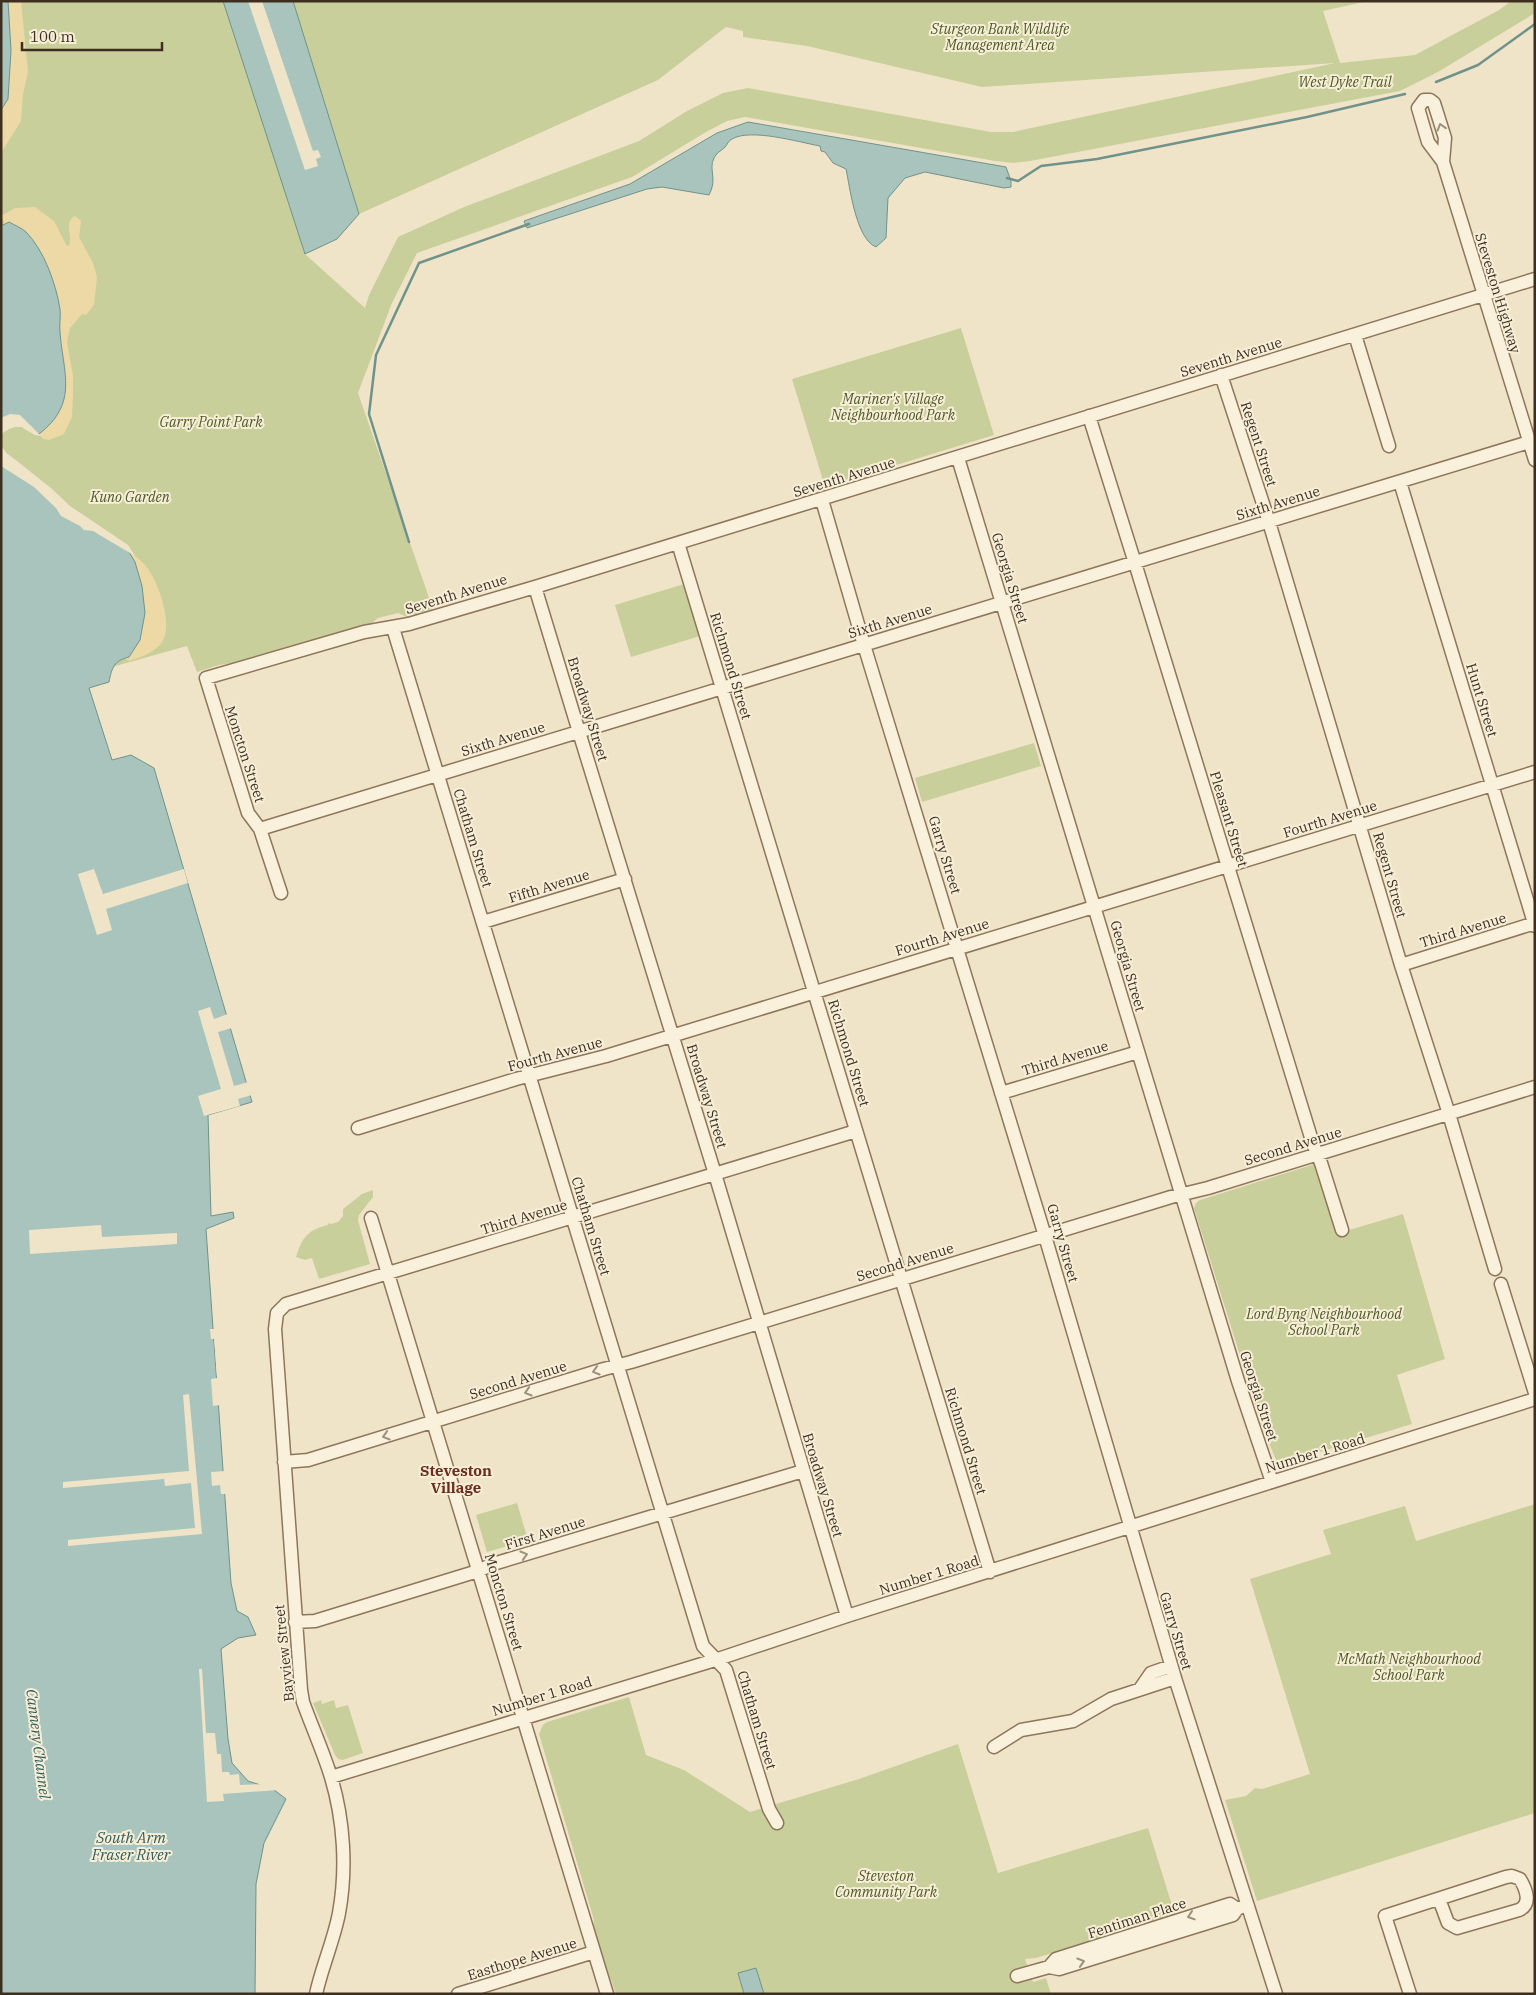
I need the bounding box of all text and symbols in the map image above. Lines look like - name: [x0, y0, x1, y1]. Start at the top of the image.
- scale bar: [22, 20, 162, 52]
- park label: Sturgeon Bank Wildlife Management Area: [930, 20, 1070, 54]
- text: 100 m: [30, 27, 75, 46]
- park label: West Dyke Trail: [1298, 73, 1393, 91]
- one-way arrow: [1437, 123, 1447, 131]
- street label: Steveston Highway: [1471, 231, 1525, 356]
- street label: Seventh Avenue: [1178, 333, 1284, 381]
- park label: Mariner's Village Neighbourhood Park: [830, 390, 956, 424]
- street label: Regent Street: [1237, 399, 1281, 489]
- park label: Garry Point Park: [159, 413, 263, 431]
- street label: Seventh Avenue: [791, 453, 897, 501]
- street label: Sixth Avenue: [1234, 482, 1322, 524]
- park label: Kuno Garden: [89, 488, 170, 506]
- street label: Georgia Street: [988, 530, 1032, 626]
- street label: Seventh Avenue: [403, 570, 509, 618]
- street label: Sixth Avenue: [846, 600, 934, 642]
- street label: Richmond Street: [706, 610, 756, 722]
- street label: Broadway Street: [564, 655, 612, 763]
- street label: Hunt Street: [1462, 661, 1502, 739]
- street label: Moncton Street: [221, 703, 269, 805]
- street label: Sixth Avenue: [459, 718, 547, 760]
- street label: Pleasant Street: [1206, 769, 1252, 869]
- street label: Chatham Street: [449, 786, 497, 890]
- street label: Fourth Avenue: [1281, 796, 1379, 842]
- street label: Garry Street: [925, 814, 965, 896]
- street label: Regent Street: [1369, 830, 1411, 920]
- street label: Fifth Avenue: [506, 865, 592, 907]
- street label: Third Avenue: [1418, 908, 1508, 952]
- street label: Fourth Avenue: [893, 914, 991, 960]
- street label: Georgia Street: [1106, 918, 1150, 1014]
- street label: Richmond Street: [824, 997, 874, 1109]
- street label: Fourth Avenue: [506, 1033, 604, 1075]
- street label: Third Avenue: [1020, 1036, 1110, 1080]
- street label: Broadway Street: [683, 1042, 731, 1150]
- street label: Second Avenue: [1242, 1123, 1344, 1169]
- street label: Chatham Street: [567, 1174, 615, 1278]
- street label: Third Avenue: [479, 1195, 569, 1239]
- street label: Garry Street: [1043, 1202, 1083, 1284]
- street label: Second Avenue: [854, 1239, 956, 1285]
- park label: Lord Byng Neighbourhood School Park: [1245, 1305, 1402, 1339]
- street label: Georgia Street: [1236, 1349, 1282, 1444]
- street label: Second Avenue: [467, 1357, 569, 1403]
- one-way arrow: [592, 1365, 601, 1375]
- street label: Richmond Street: [941, 1385, 991, 1497]
- one-way arrow: [524, 1387, 533, 1397]
- street label: Number 1 Road: [1263, 1429, 1368, 1477]
- one-way arrow: [383, 1430, 391, 1440]
- street label: Broadway Street: [799, 1431, 847, 1539]
- district label: Steveston Village: [420, 1461, 492, 1497]
- street label: First Avenue: [503, 1512, 587, 1554]
- one-way arrow: [520, 1550, 528, 1560]
- street label: Moncton Street: [481, 1551, 527, 1653]
- street label: Number 1 Road: [877, 1551, 982, 1599]
- street label: Garry Street: [1156, 1590, 1196, 1672]
- street label: Bayview Street: [270, 1603, 298, 1702]
- park label: McMath Neighbourhood School Park: [1336, 1650, 1481, 1684]
- street label: Chatham Street: [733, 1668, 781, 1772]
- street label: Number 1 Road: [490, 1672, 595, 1720]
- water label: Cannery Channel: [22, 1688, 55, 1801]
- water label: South Arm Fraser River: [91, 1828, 171, 1864]
- park label: Steveston Community Park: [835, 1867, 938, 1901]
- street label: Fentiman Place: [1086, 1894, 1188, 1942]
- one-way arrow: [1188, 1911, 1196, 1921]
- street label: Easthope Avenue: [465, 1934, 579, 1984]
- one-way arrow: [1076, 1958, 1085, 1968]

